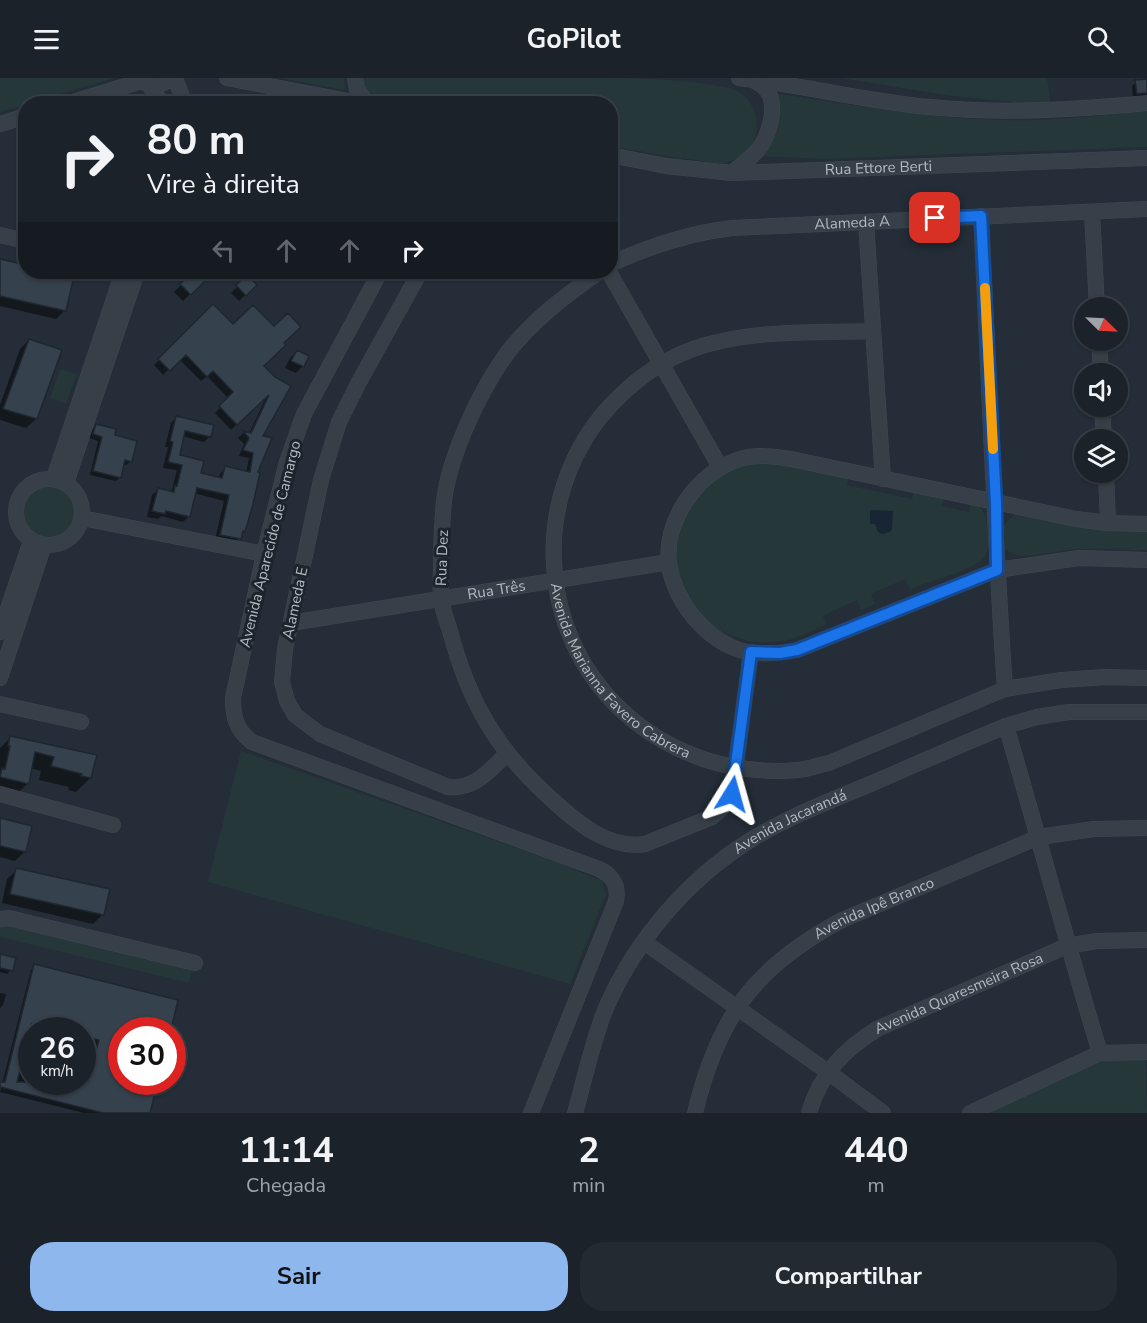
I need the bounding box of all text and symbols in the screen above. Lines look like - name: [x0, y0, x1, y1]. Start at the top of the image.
- text: GoPilot: [526, 21, 621, 58]
- icon: menu: [30, 23, 63, 56]
- icon: search: [1084, 23, 1117, 56]
- text: 80 m: [147, 112, 246, 169]
- icon: right: [48, 120, 126, 198]
- street label: Rua Ettore Berti: [824, 156, 932, 180]
- text: Vire à direita: [147, 166, 300, 203]
- pin: [909, 192, 960, 243]
- icon: arrive: [918, 201, 951, 234]
- street label: Alameda A: [814, 211, 891, 234]
- icon: left: [207, 234, 240, 267]
- icon: ahead: [270, 234, 303, 267]
- icon: ahead: [333, 234, 366, 267]
- icon: right: [396, 234, 429, 267]
- north arrow: [1074, 297, 1128, 351]
- map controls: [1074, 297, 1128, 483]
- button: sound: [1074, 363, 1128, 417]
- button: layers: [1074, 429, 1128, 483]
- street label: Avenida Aparecido de Camargo: [235, 438, 305, 650]
- street label: Rua Dez: [431, 529, 453, 586]
- street label: Alameda E: [278, 565, 312, 641]
- street label: Rua Três: [466, 575, 527, 604]
- street label: Avenida Marianna Favero Cabrera: [546, 581, 693, 763]
- position arrow: [700, 762, 764, 826]
- street label: Avenida Jacarandá: [729, 785, 850, 859]
- street label: Avenida Ipê Branco: [810, 872, 937, 944]
- street label: Avenida Quaresmeira Rosa: [871, 948, 1046, 1039]
- speed limit sign: 30: [108, 1017, 186, 1095]
- text: 26: [39, 1028, 75, 1069]
- text: km/h: [40, 1061, 74, 1081]
- text: 11:14: [238, 1126, 334, 1175]
- text: 2: [578, 1126, 600, 1175]
- text: 440: [844, 1126, 909, 1175]
- text: Chegada: [246, 1172, 326, 1199]
- text: min: [572, 1172, 605, 1199]
- text: m: [868, 1172, 885, 1199]
- button: Sair: [30, 1242, 568, 1311]
- button: Compartilhar: [580, 1242, 1117, 1311]

